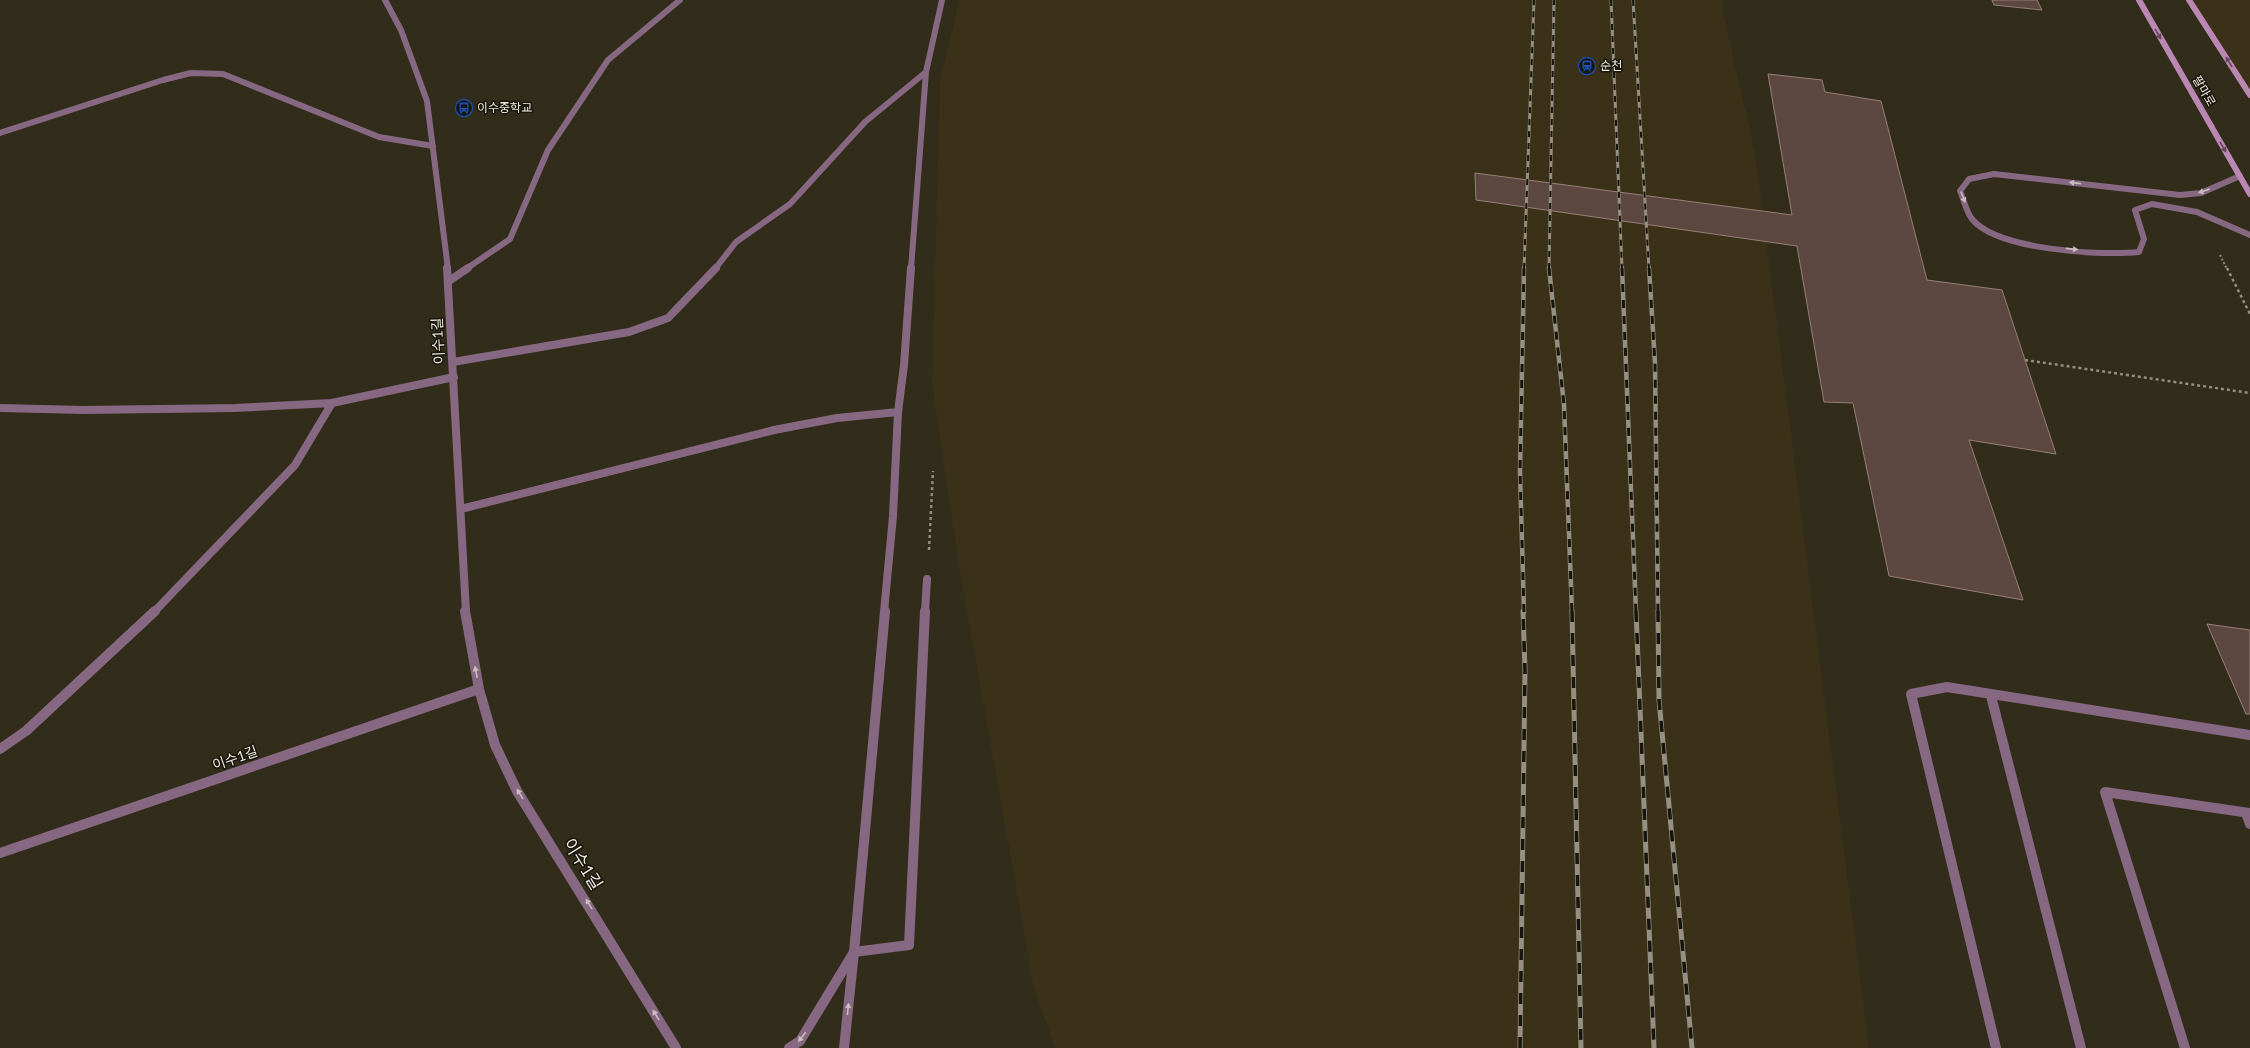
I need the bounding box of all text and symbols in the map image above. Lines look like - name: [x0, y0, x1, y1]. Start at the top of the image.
- one-way arrow: [2155, 28, 2162, 40]
- station icon: 순천: [1577, 56, 1597, 76]
- one-way arrow: [2226, 56, 2233, 68]
- place label: 순천: [1600, 58, 1622, 73]
- street label: 팔마로: [2190, 73, 2219, 109]
- bus stop icon: 이수중학교: [454, 98, 474, 118]
- place label: 이수중학교: [477, 100, 532, 115]
- one-way arrow: [2220, 141, 2227, 153]
- one-way arrow: [2069, 180, 2081, 187]
- one-way arrow: [2198, 189, 2210, 195]
- one-way arrow: [1960, 192, 1966, 203]
- one-way arrow: [2066, 246, 2078, 252]
- street label: 이수1길: [428, 317, 447, 365]
- one-way arrow: [472, 666, 478, 678]
- street label: 이수1길: [210, 742, 260, 773]
- one-way arrow: [516, 788, 523, 800]
- street label: 이수1길: [559, 834, 607, 893]
- one-way arrow: [585, 898, 592, 910]
- one-way arrow: [845, 1003, 851, 1015]
- one-way arrow: [653, 1009, 660, 1021]
- one-way arrow: [798, 1031, 806, 1042]

